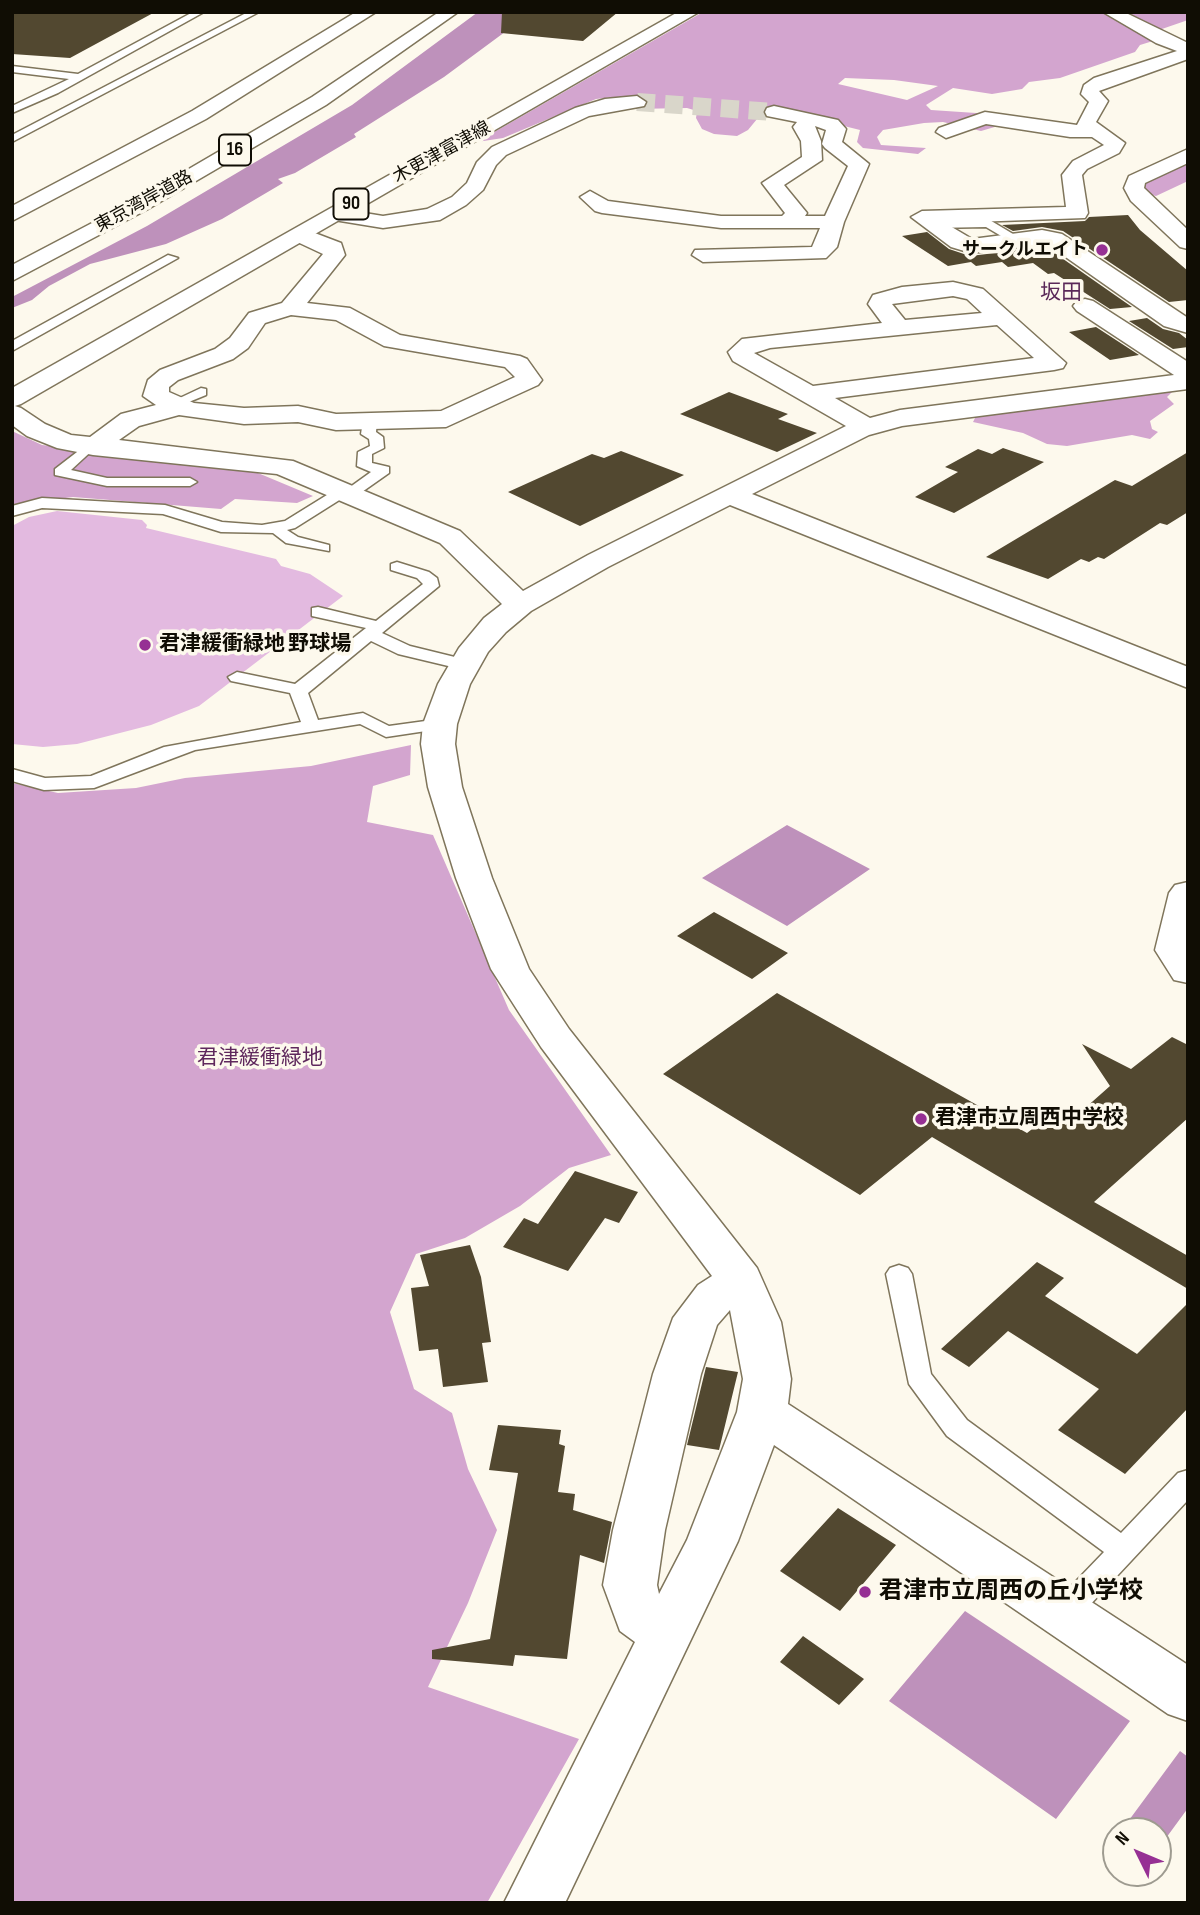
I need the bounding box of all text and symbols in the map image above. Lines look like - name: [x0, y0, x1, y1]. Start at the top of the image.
- street label: 木更津富津線: [390, 117, 494, 189]
- road number: 16: [219, 134, 251, 166]
- street label: 東京湾岸道路: [92, 166, 196, 238]
- road number: 90: [334, 188, 368, 220]
- place label: サークルエイト: [962, 239, 1088, 261]
- marker: サークルエイト: [1094, 242, 1110, 258]
- district label: 坂田: [1040, 281, 1082, 307]
- place label: 君津緩衝緑地 野球場: [159, 632, 351, 658]
- marker: 君津緩衝緑地 野球場: [137, 637, 153, 653]
- park label: 君津緩衝緑地: [197, 1046, 323, 1072]
- place label: 君津市立周西中学校: [935, 1106, 1124, 1132]
- marker: 君津市立周西中学校: [913, 1111, 929, 1127]
- place label: 君津市立周西の丘小学校: [879, 1578, 1143, 1606]
- marker: 君津市立周西の丘小学校: [857, 1584, 873, 1600]
- north arrow: [1102, 1817, 1172, 1887]
- text: N: [1111, 1827, 1135, 1850]

